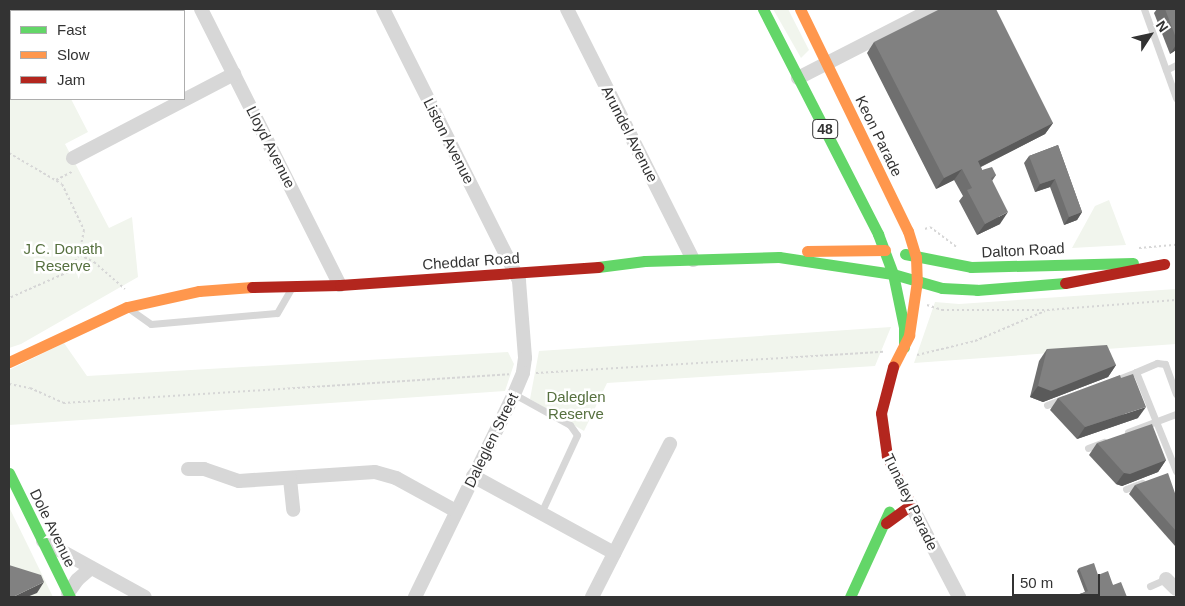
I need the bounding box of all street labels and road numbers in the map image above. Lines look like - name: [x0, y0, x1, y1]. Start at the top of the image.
- street label: Arundel Avenue: [598, 82, 662, 186]
- street label: Keon Parade: [852, 93, 906, 179]
- street label: Liston Avenue: [419, 95, 479, 187]
- street label: Lloyd Avenue: [242, 103, 300, 191]
- road number: 48: [811, 118, 839, 140]
- street label: Dalton Road: [981, 239, 1065, 261]
- street label: Cheddar Road: [422, 249, 520, 273]
- street label: Daleglen Street: [460, 390, 522, 490]
- street label: Tunaley Parade: [880, 451, 942, 553]
- street label: Dole Avenue: [26, 486, 80, 570]

